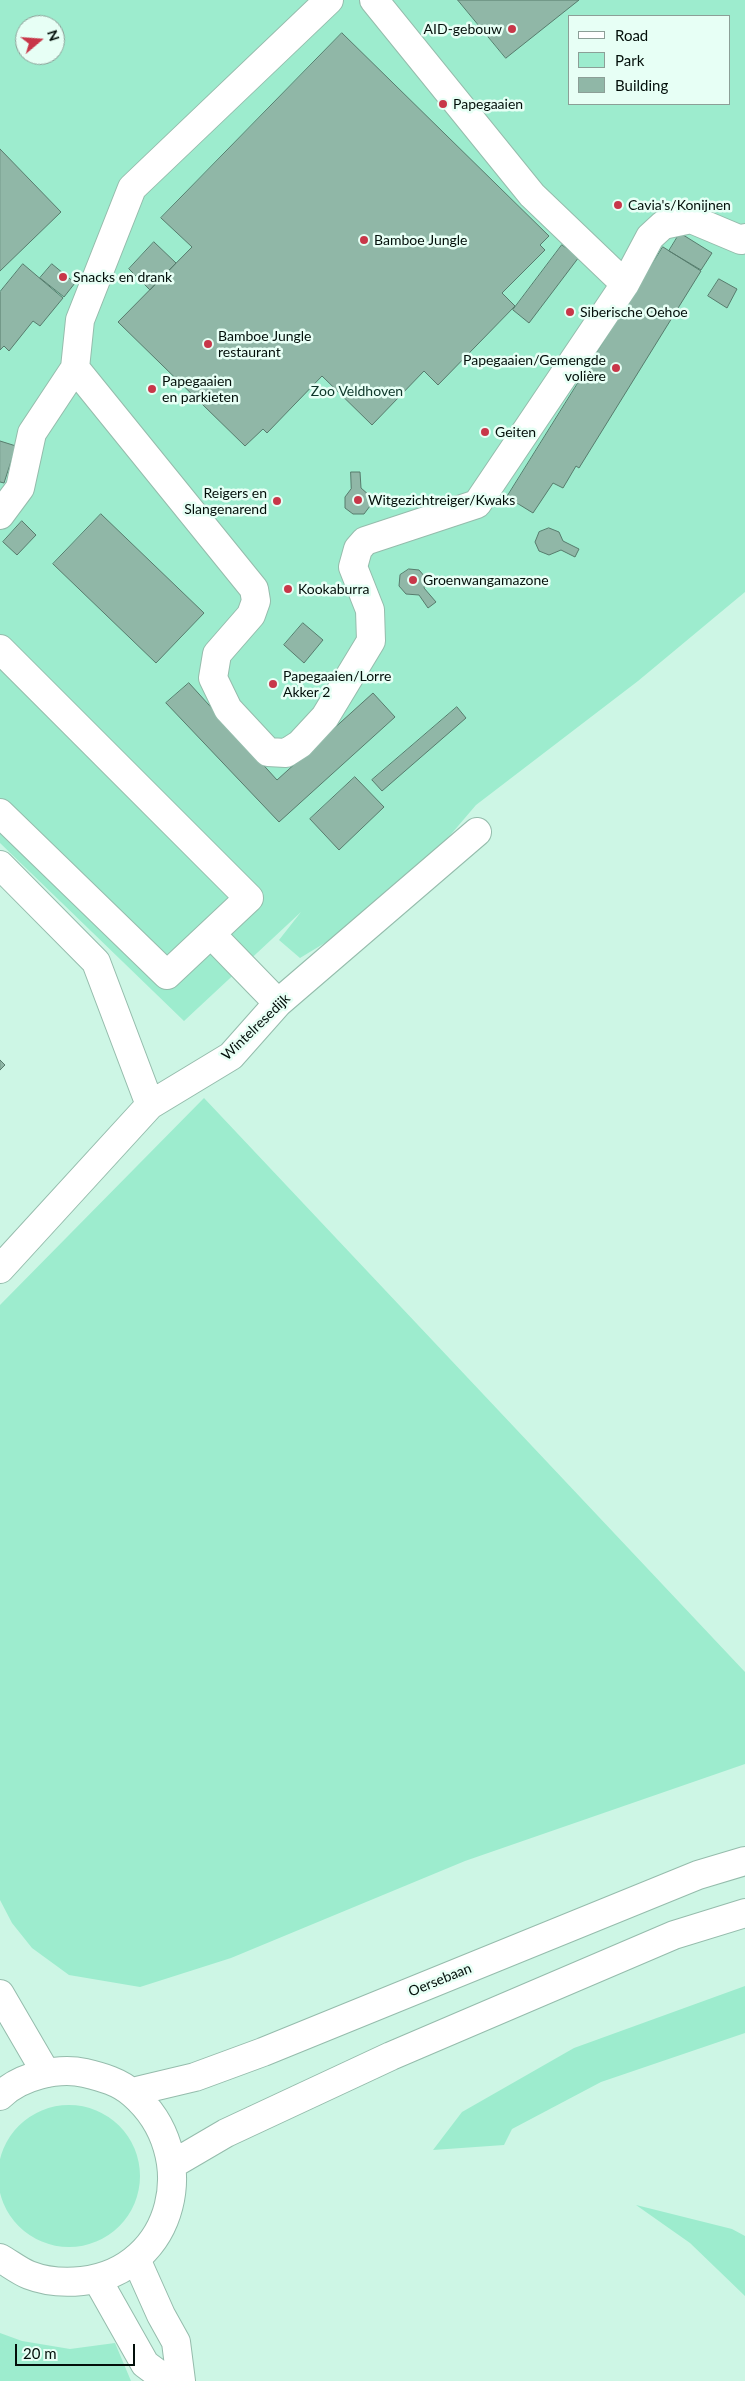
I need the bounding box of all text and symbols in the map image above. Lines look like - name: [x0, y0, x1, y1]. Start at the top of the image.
- north arrow: [15, 15, 65, 65]
- legend: [568, 15, 730, 105]
- place label: AID-gebouw: [424, 21, 502, 37]
- marker: AID-gebouw: [506, 23, 518, 35]
- text: Road: [615, 26, 648, 44]
- text: N: [44, 28, 64, 43]
- text: Park: [615, 51, 644, 69]
- text: Building: [615, 76, 668, 94]
- place label: Papegaaien: [453, 96, 523, 112]
- marker: Papegaaien: [437, 98, 449, 110]
- place label: Cavia's/Konijnen: [628, 197, 731, 213]
- marker: Cavia's/Konijnen: [612, 199, 624, 211]
- place label: Bamboe Jungle: [374, 232, 467, 248]
- marker: Bamboe Jungle: [358, 234, 370, 246]
- place label: Snacks en drank: [73, 269, 172, 285]
- marker: Snacks en drank: [57, 271, 69, 283]
- place label: Siberische Oehoe: [580, 304, 688, 320]
- marker: Siberische Oehoe: [564, 306, 576, 318]
- place label: Bamboe Jungle restaurant: [218, 328, 311, 361]
- marker: Bamboe Jungle restaurant: [202, 338, 214, 350]
- place label: Papegaaien/Gemengde volière: [463, 352, 606, 384]
- marker: Papegaaien/Gemengde volière: [610, 362, 622, 374]
- place label: Papegaaien en parkieten: [162, 373, 239, 406]
- marker: Papegaaien en parkieten: [146, 383, 158, 395]
- park label: Zoo Veldhoven: [311, 383, 403, 399]
- place label: Geiten: [495, 424, 536, 440]
- marker: Geiten: [479, 426, 491, 438]
- place label: Reigers en Slangenarend: [184, 485, 267, 518]
- place label: Witgezichtreiger/Kwaks: [368, 492, 515, 508]
- marker: Witgezichtreiger/Kwaks: [352, 494, 364, 506]
- marker: Reigers en Slangenarend: [271, 495, 283, 507]
- place label: Groenwangamazone: [423, 572, 549, 588]
- marker: Groenwangamazone: [407, 574, 419, 586]
- place label: Kookaburra: [298, 581, 369, 597]
- marker: Kookaburra: [282, 583, 294, 595]
- place label: Papegaaien/Lorre Akker 2: [283, 668, 391, 700]
- marker: Papegaaien/Lorre Akker 2: [267, 678, 279, 690]
- street label: Wintelresedijk: [218, 990, 294, 1064]
- street label: Oersebaan: [406, 1960, 474, 2000]
- scale bar: [18, 2334, 138, 2366]
- text: 20 m: [23, 2344, 57, 2362]

